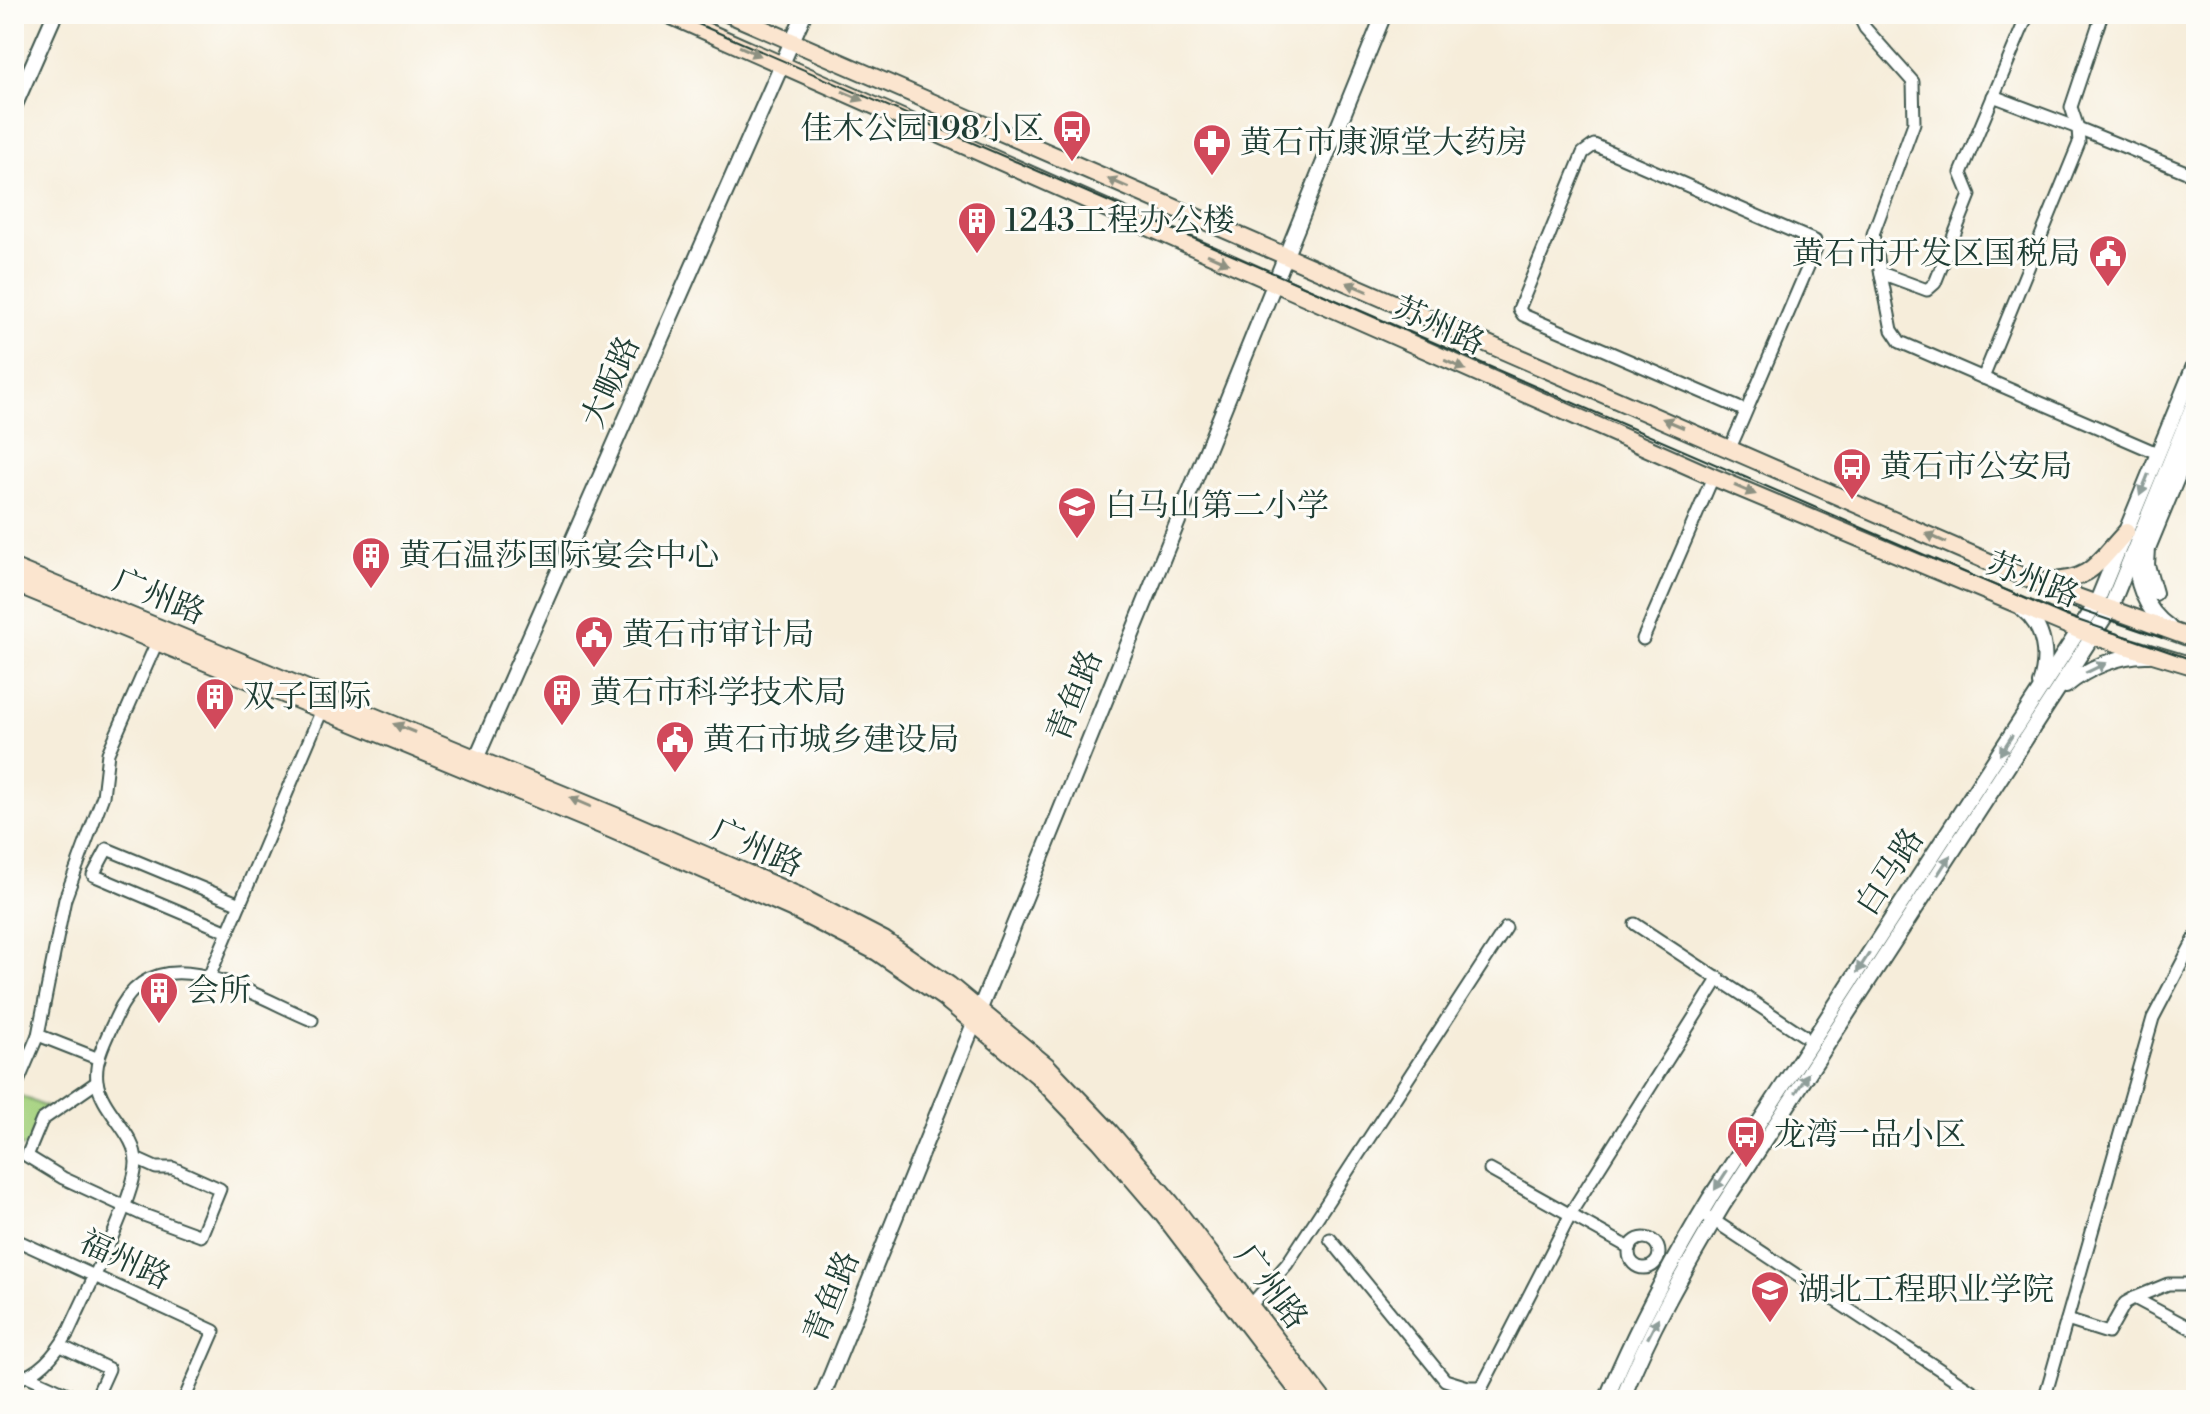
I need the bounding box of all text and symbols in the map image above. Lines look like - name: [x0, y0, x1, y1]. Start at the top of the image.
- one-way arrow: [738, 44, 761, 58]
- one-way arrow: [841, 89, 865, 102]
- bus stop icon: 佳木公园198小区: [1051, 108, 1093, 163]
- place label: 佳木公园198小区: [800, 109, 1044, 149]
- pharmacy icon: 黄石市康源堂大药房: [1191, 122, 1233, 177]
- place label: 黄石市康源堂大药房: [1240, 123, 1528, 163]
- one-way arrow: [1106, 177, 1130, 190]
- building icon: 1243工程办公楼: [956, 200, 998, 255]
- place label: 1243工程办公楼: [1005, 201, 1235, 241]
- public building icon: 黄石市开发区国税局: [2087, 233, 2129, 288]
- place label: 黄石市开发区国税局: [1792, 234, 2080, 274]
- one-way arrow: [1206, 253, 1229, 266]
- one-way arrow: [1345, 280, 1368, 293]
- street label: 苏州路: [1387, 288, 1491, 364]
- street label: 大畈路: [573, 330, 649, 434]
- one-way arrow: [1444, 358, 1467, 371]
- one-way arrow: [1661, 416, 1684, 429]
- bus stop icon: 黄石市公安局: [1831, 446, 1873, 501]
- place label: 黄石市公安局: [1880, 447, 2072, 487]
- one-way arrow: [2137, 473, 2150, 497]
- one-way arrow: [1734, 484, 1757, 497]
- school or university icon: 白马山第二小学: [1056, 485, 1098, 540]
- place label: 白马山第二小学: [1105, 486, 1329, 526]
- one-way arrow: [1925, 531, 1948, 545]
- building icon: 黄石温莎国际宴会中心: [350, 535, 392, 590]
- place label: 黄石温莎国际宴会中心: [399, 536, 719, 576]
- street label: 苏州路: [1981, 543, 2085, 617]
- street label: 广州路: [107, 560, 211, 634]
- public building icon: 黄石市审计局: [573, 614, 615, 669]
- place label: 黄石市审计局: [622, 615, 814, 655]
- street label: 青鱼路: [1038, 644, 1112, 748]
- one-way arrow: [2085, 661, 2108, 675]
- building icon: 黄石市科学技术局: [541, 672, 583, 727]
- place label: 黄石市科学技术局: [590, 673, 846, 713]
- building icon: 双子国际: [194, 676, 236, 731]
- place label: 双子国际: [243, 677, 371, 717]
- public building icon: 黄石市城乡建设局: [654, 719, 696, 774]
- place label: 黄石市城乡建设局: [703, 720, 959, 760]
- one-way arrow: [392, 722, 416, 735]
- one-way arrow: [1999, 734, 2013, 756]
- one-way arrow: [568, 795, 592, 808]
- street label: 广州路: [705, 810, 809, 886]
- street label: 白马路: [1847, 821, 1933, 923]
- one-way arrow: [1936, 854, 1951, 875]
- one-way arrow: [1857, 952, 1871, 974]
- building icon: 会所: [138, 970, 180, 1025]
- place label: 会所: [187, 971, 251, 1011]
- one-way arrow: [1795, 1072, 1810, 1093]
- bus stop icon: 龙湾一品小区: [1725, 1114, 1767, 1169]
- place label: 龙湾一品小区: [1774, 1115, 1966, 1155]
- one-way arrow: [1714, 1170, 1729, 1191]
- street label: 福州路: [73, 1222, 177, 1298]
- street label: 广州路: [1226, 1237, 1316, 1337]
- street label: 青鱼路: [795, 1245, 869, 1349]
- school or university icon: 湖北工程职业学院: [1749, 1269, 1791, 1324]
- place label: 湖北工程职业学院: [1798, 1270, 2054, 1310]
- one-way arrow: [1646, 1317, 1659, 1340]

